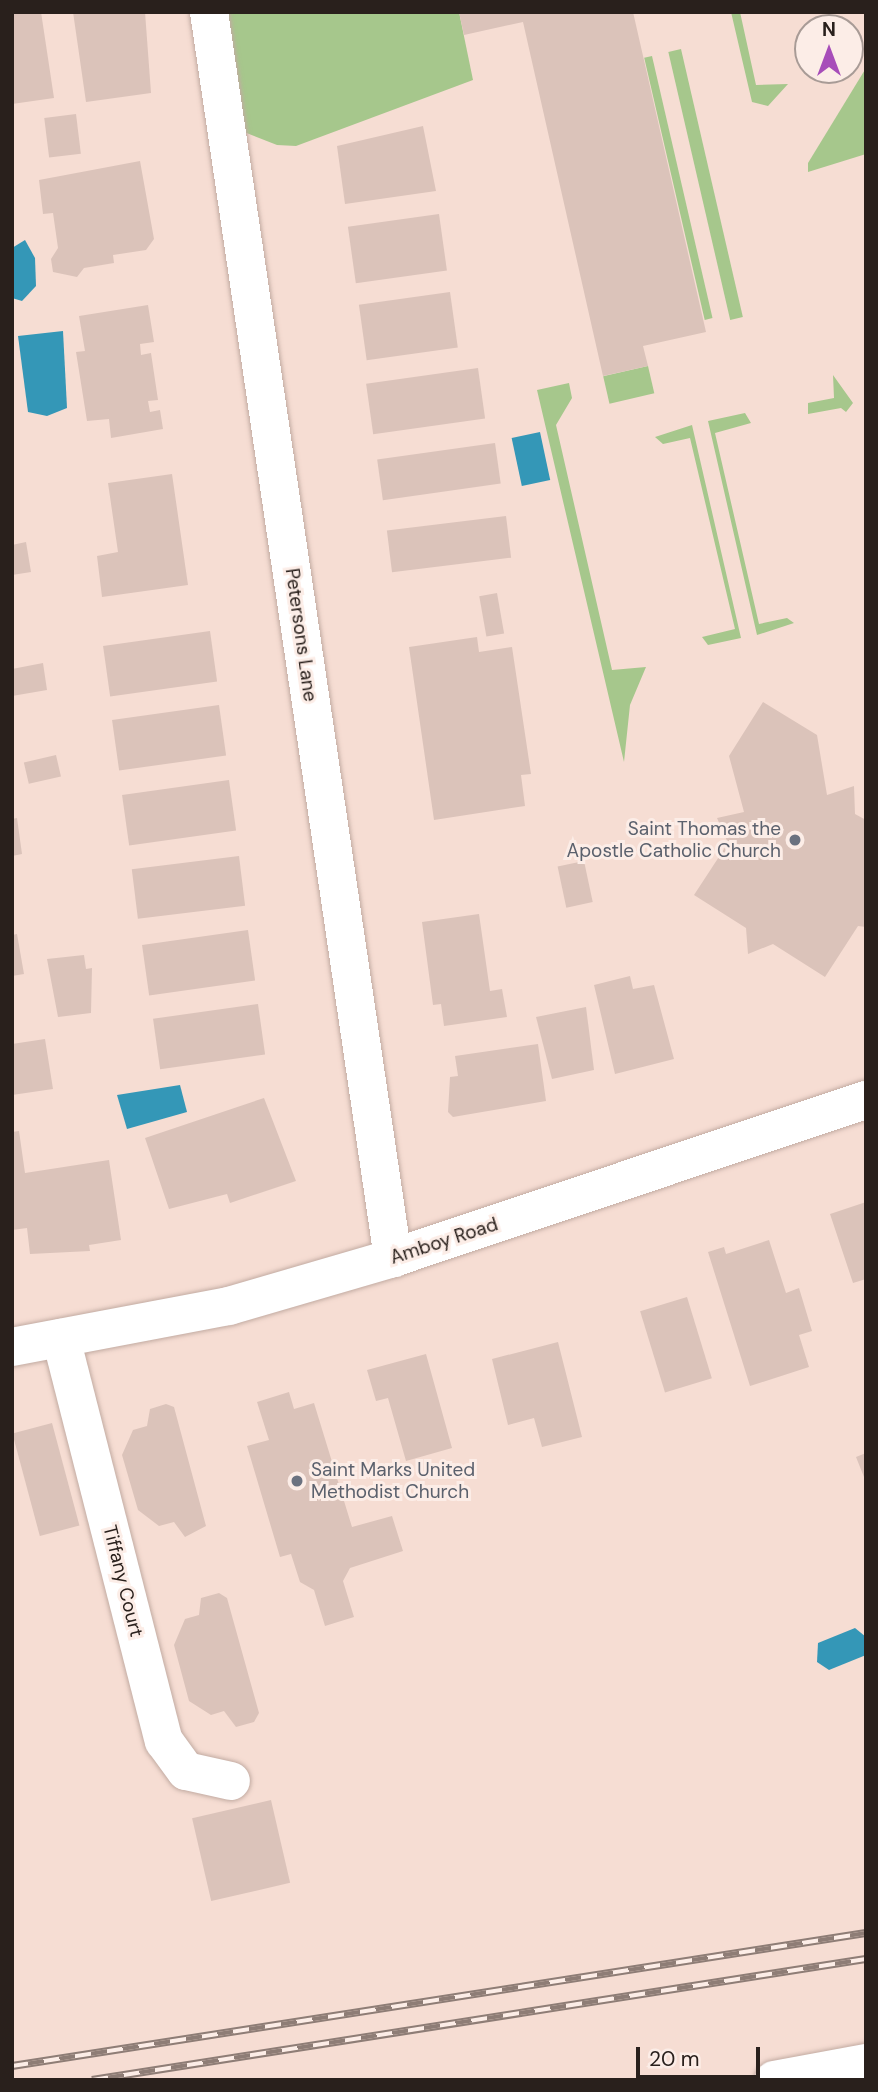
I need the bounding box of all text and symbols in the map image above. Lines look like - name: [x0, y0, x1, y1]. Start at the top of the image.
- north arrow: [794, 14, 864, 84]
- text: N: [822, 17, 836, 42]
- street label: Petersons Lane: [280, 567, 322, 703]
- place label: Saint Thomas the Apostle Catholic Church: [567, 818, 781, 862]
- marker: Saint Thomas the Apostle Catholic Church: [787, 832, 803, 848]
- street label: Amboy Road: [387, 1213, 501, 1269]
- place label: Saint Marks United Methodist Church: [311, 1459, 475, 1503]
- marker: Saint Marks United Methodist Church: [289, 1473, 305, 1489]
- street label: Tiffany Court: [98, 1523, 148, 1639]
- scale bar: [640, 2032, 764, 2076]
- text: 20 m: [649, 2045, 700, 2073]

